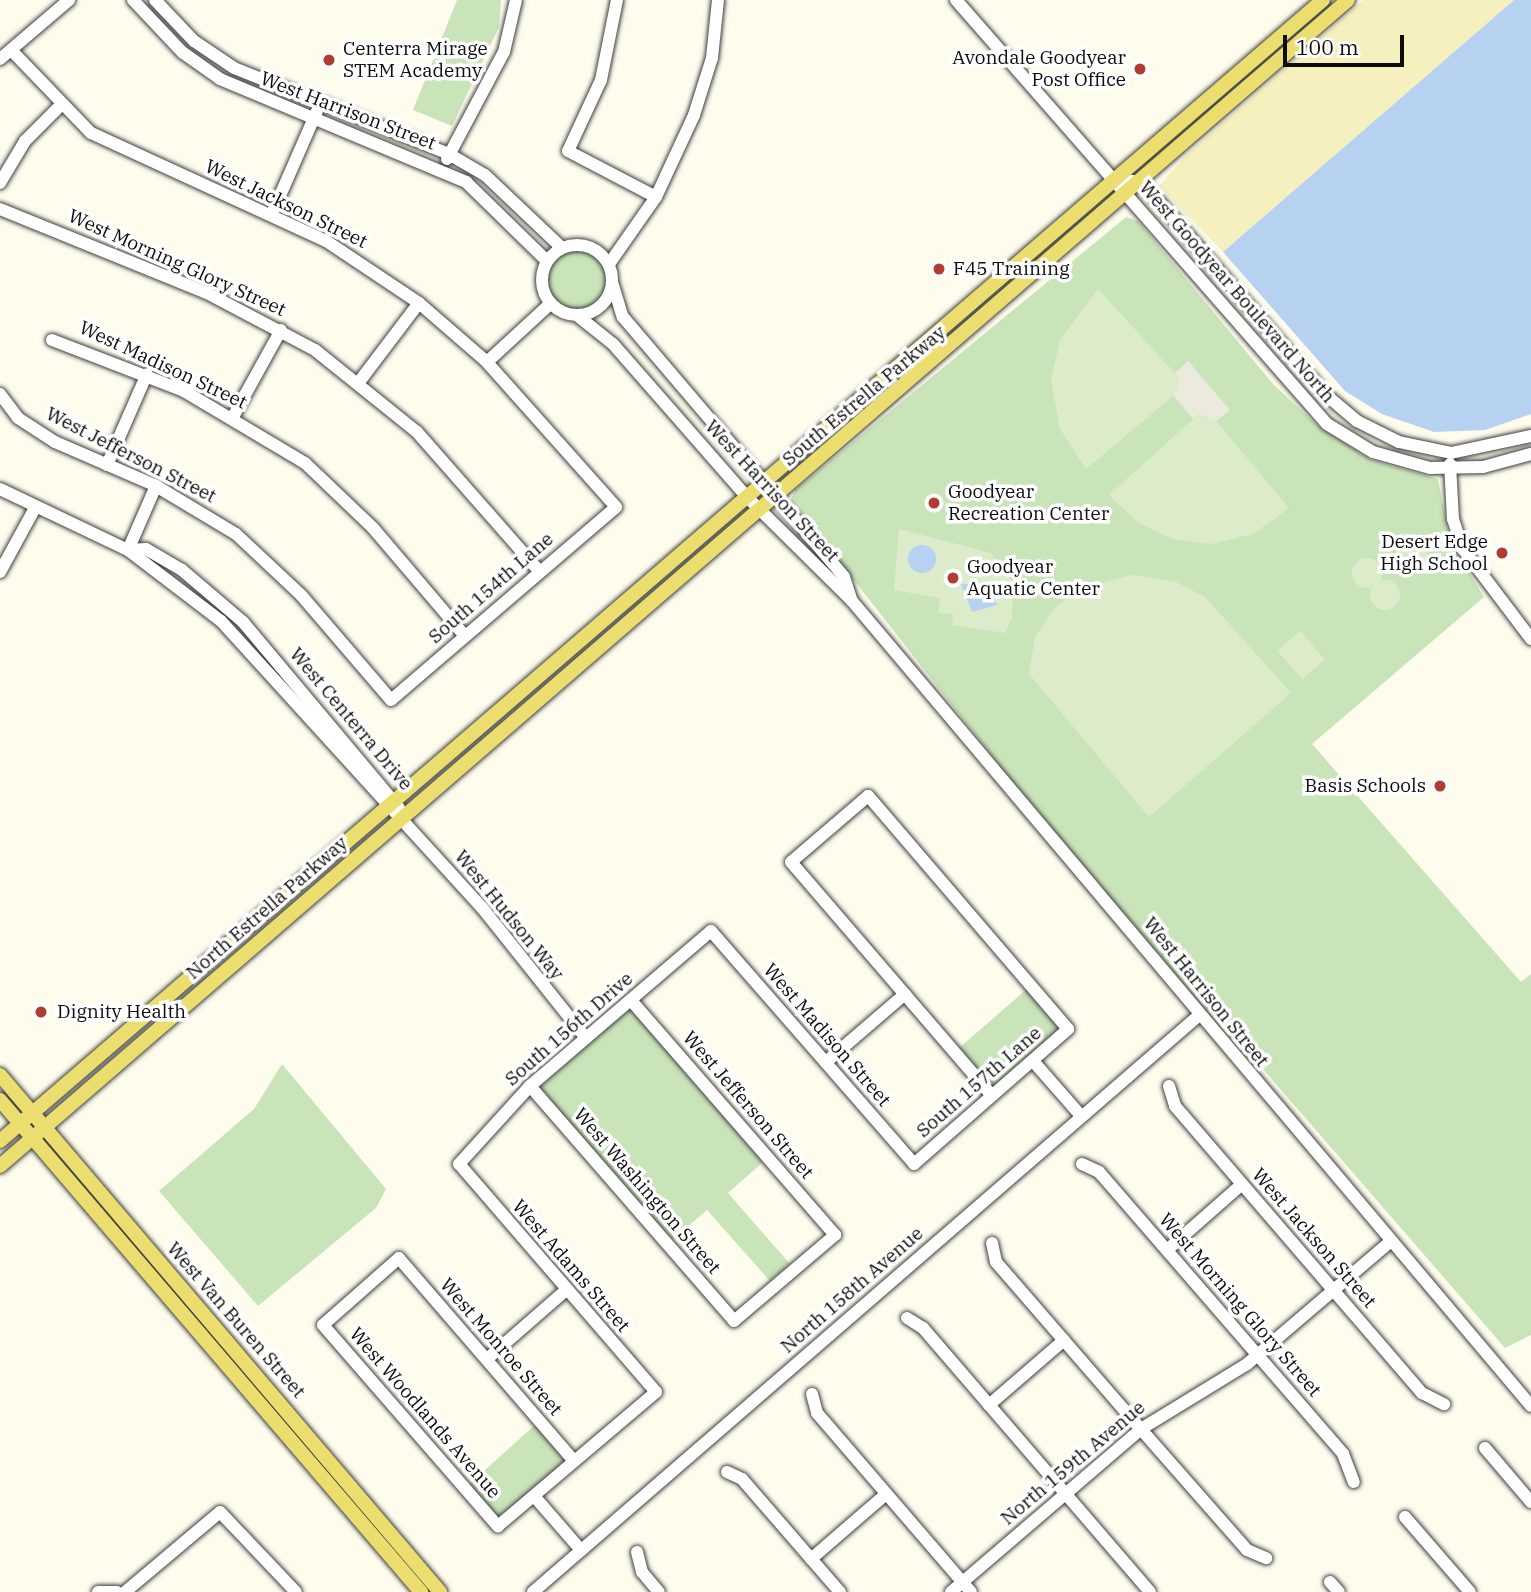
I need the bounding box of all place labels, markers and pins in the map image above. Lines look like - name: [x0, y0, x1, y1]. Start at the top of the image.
- place label: Centerra Mirage STEM Academy: [343, 38, 488, 82]
- place label: Avondale Goodyear Post Office: [952, 47, 1126, 91]
- marker: Centerra Mirage STEM Academy: [321, 52, 337, 68]
- marker: Avondale Goodyear Post Office: [1132, 61, 1148, 77]
- place label: F45 Training: [953, 258, 1070, 280]
- marker: F45 Training: [931, 261, 947, 277]
- place label: Goodyear Recreation Center: [948, 481, 1109, 525]
- marker: Goodyear Recreation Center: [926, 495, 942, 511]
- place label: Desert Edge High School: [1380, 531, 1488, 575]
- marker: Desert Edge High School: [1494, 545, 1510, 561]
- place label: Goodyear Aquatic Center: [967, 556, 1100, 600]
- marker: Goodyear Aquatic Center: [945, 570, 961, 586]
- place label: Basis Schools: [1305, 775, 1426, 797]
- marker: Basis Schools: [1432, 778, 1448, 794]
- place label: Dignity Health: [57, 1001, 186, 1023]
- marker: Dignity Health: [31, 1002, 51, 1022]

